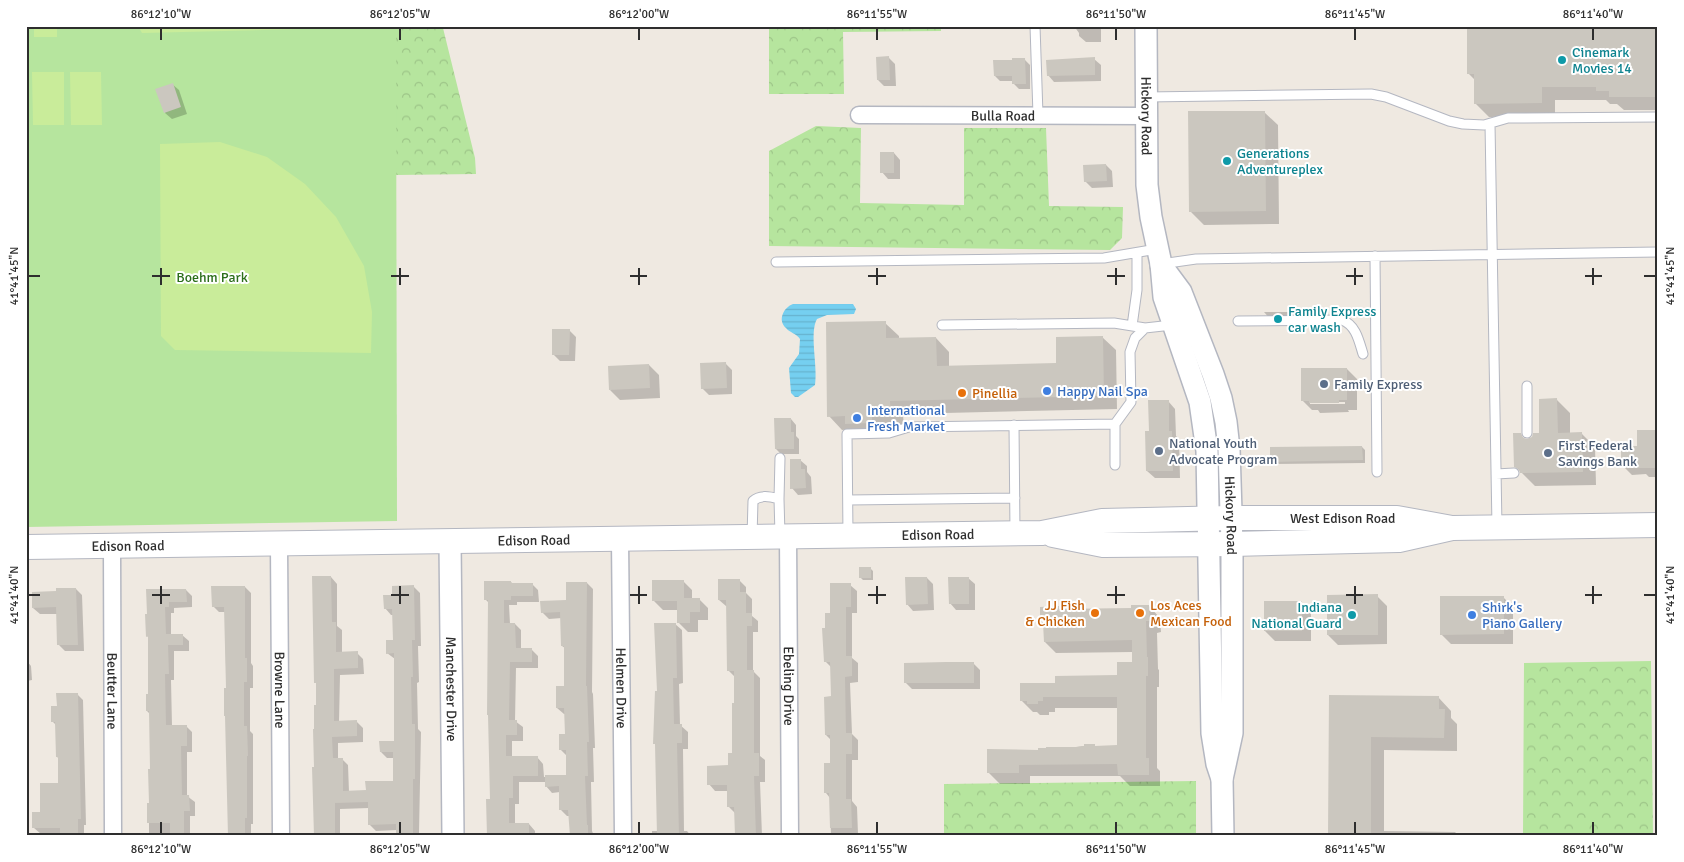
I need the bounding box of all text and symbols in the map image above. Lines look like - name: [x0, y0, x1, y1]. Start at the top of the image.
- text: 86°12'10"W: [131, 7, 191, 22]
- text: 86°12'05"W: [370, 7, 430, 22]
- text: 86°12'00"W: [609, 7, 669, 22]
- text: 86°11'55"W: [847, 7, 907, 22]
- text: 86°11'50"W: [1086, 7, 1146, 22]
- text: 86°11'45"W: [1325, 7, 1385, 22]
- text: 86°11'40"W: [1563, 7, 1623, 22]
- place label: Cinemark Movies 14: [1572, 44, 1632, 77]
- marker: Cinemark Movies 14: [1556, 54, 1568, 66]
- street label: Hickory Road: [1138, 76, 1155, 156]
- street label: Bulla Road: [971, 107, 1035, 124]
- place label: Generations Adventureplex: [1237, 145, 1324, 178]
- marker: Generations Adventureplex: [1221, 155, 1233, 167]
- text: 41°41'45"N: [7, 247, 22, 305]
- text: 41°41'45"N: [1663, 247, 1678, 305]
- park label: Boehm Park: [176, 269, 248, 286]
- place label: Family Express car wash: [1288, 303, 1376, 336]
- marker: Family Express car wash: [1272, 313, 1284, 325]
- place label: Family Express: [1334, 376, 1422, 393]
- marker: Family Express: [1318, 378, 1330, 390]
- place label: Happy Nail Spa: [1057, 383, 1148, 400]
- place label: Pinellia: [972, 385, 1017, 402]
- marker: Happy Nail Spa: [1041, 385, 1053, 397]
- marker: Pinellia: [956, 387, 968, 399]
- place label: International Fresh Market: [867, 402, 945, 435]
- marker: International Fresh Market: [851, 412, 863, 424]
- place label: National Youth Advocate Program: [1169, 435, 1277, 468]
- place label: First Federal Savings Bank: [1558, 437, 1637, 470]
- marker: National Youth Advocate Program: [1153, 445, 1165, 457]
- marker: First Federal Savings Bank: [1542, 447, 1554, 459]
- street label: Hickory Road: [1221, 476, 1241, 555]
- street label: West Edison Road: [1290, 510, 1395, 527]
- street label: Edison Road: [901, 525, 975, 543]
- street label: Edison Road: [497, 531, 571, 549]
- street label: Edison Road: [91, 537, 165, 555]
- text: 41°41'40"N: [7, 566, 22, 624]
- text: 41°41'40"N: [1663, 566, 1678, 624]
- place label: JJ Fish & Chicken: [1025, 597, 1085, 630]
- place label: Los Aces Mexican Food: [1150, 597, 1232, 630]
- place label: Indiana National Guard: [1251, 599, 1342, 632]
- place label: Shirk's Piano Gallery: [1482, 599, 1562, 632]
- marker: JJ Fish & Chicken: [1089, 607, 1101, 619]
- marker: Los Aces Mexican Food: [1134, 607, 1146, 619]
- marker: Indiana National Guard: [1346, 609, 1358, 621]
- marker: Shirk's Piano Gallery: [1466, 609, 1478, 621]
- street label: Manchester Drive: [442, 636, 461, 741]
- street label: Ebeling Drive: [780, 646, 798, 726]
- street label: Helmen Drive: [613, 647, 630, 729]
- street label: Browne Lane: [271, 651, 289, 729]
- street label: Beutter Lane: [104, 652, 121, 730]
- text: 86°12'10"W: [131, 842, 191, 857]
- text: 86°12'05"W: [370, 842, 430, 857]
- text: 86°12'00"W: [609, 842, 669, 857]
- text: 86°11'55"W: [847, 842, 907, 857]
- text: 86°11'50"W: [1086, 842, 1146, 857]
- text: 86°11'45"W: [1325, 842, 1385, 857]
- text: 86°11'40"W: [1563, 842, 1623, 857]

